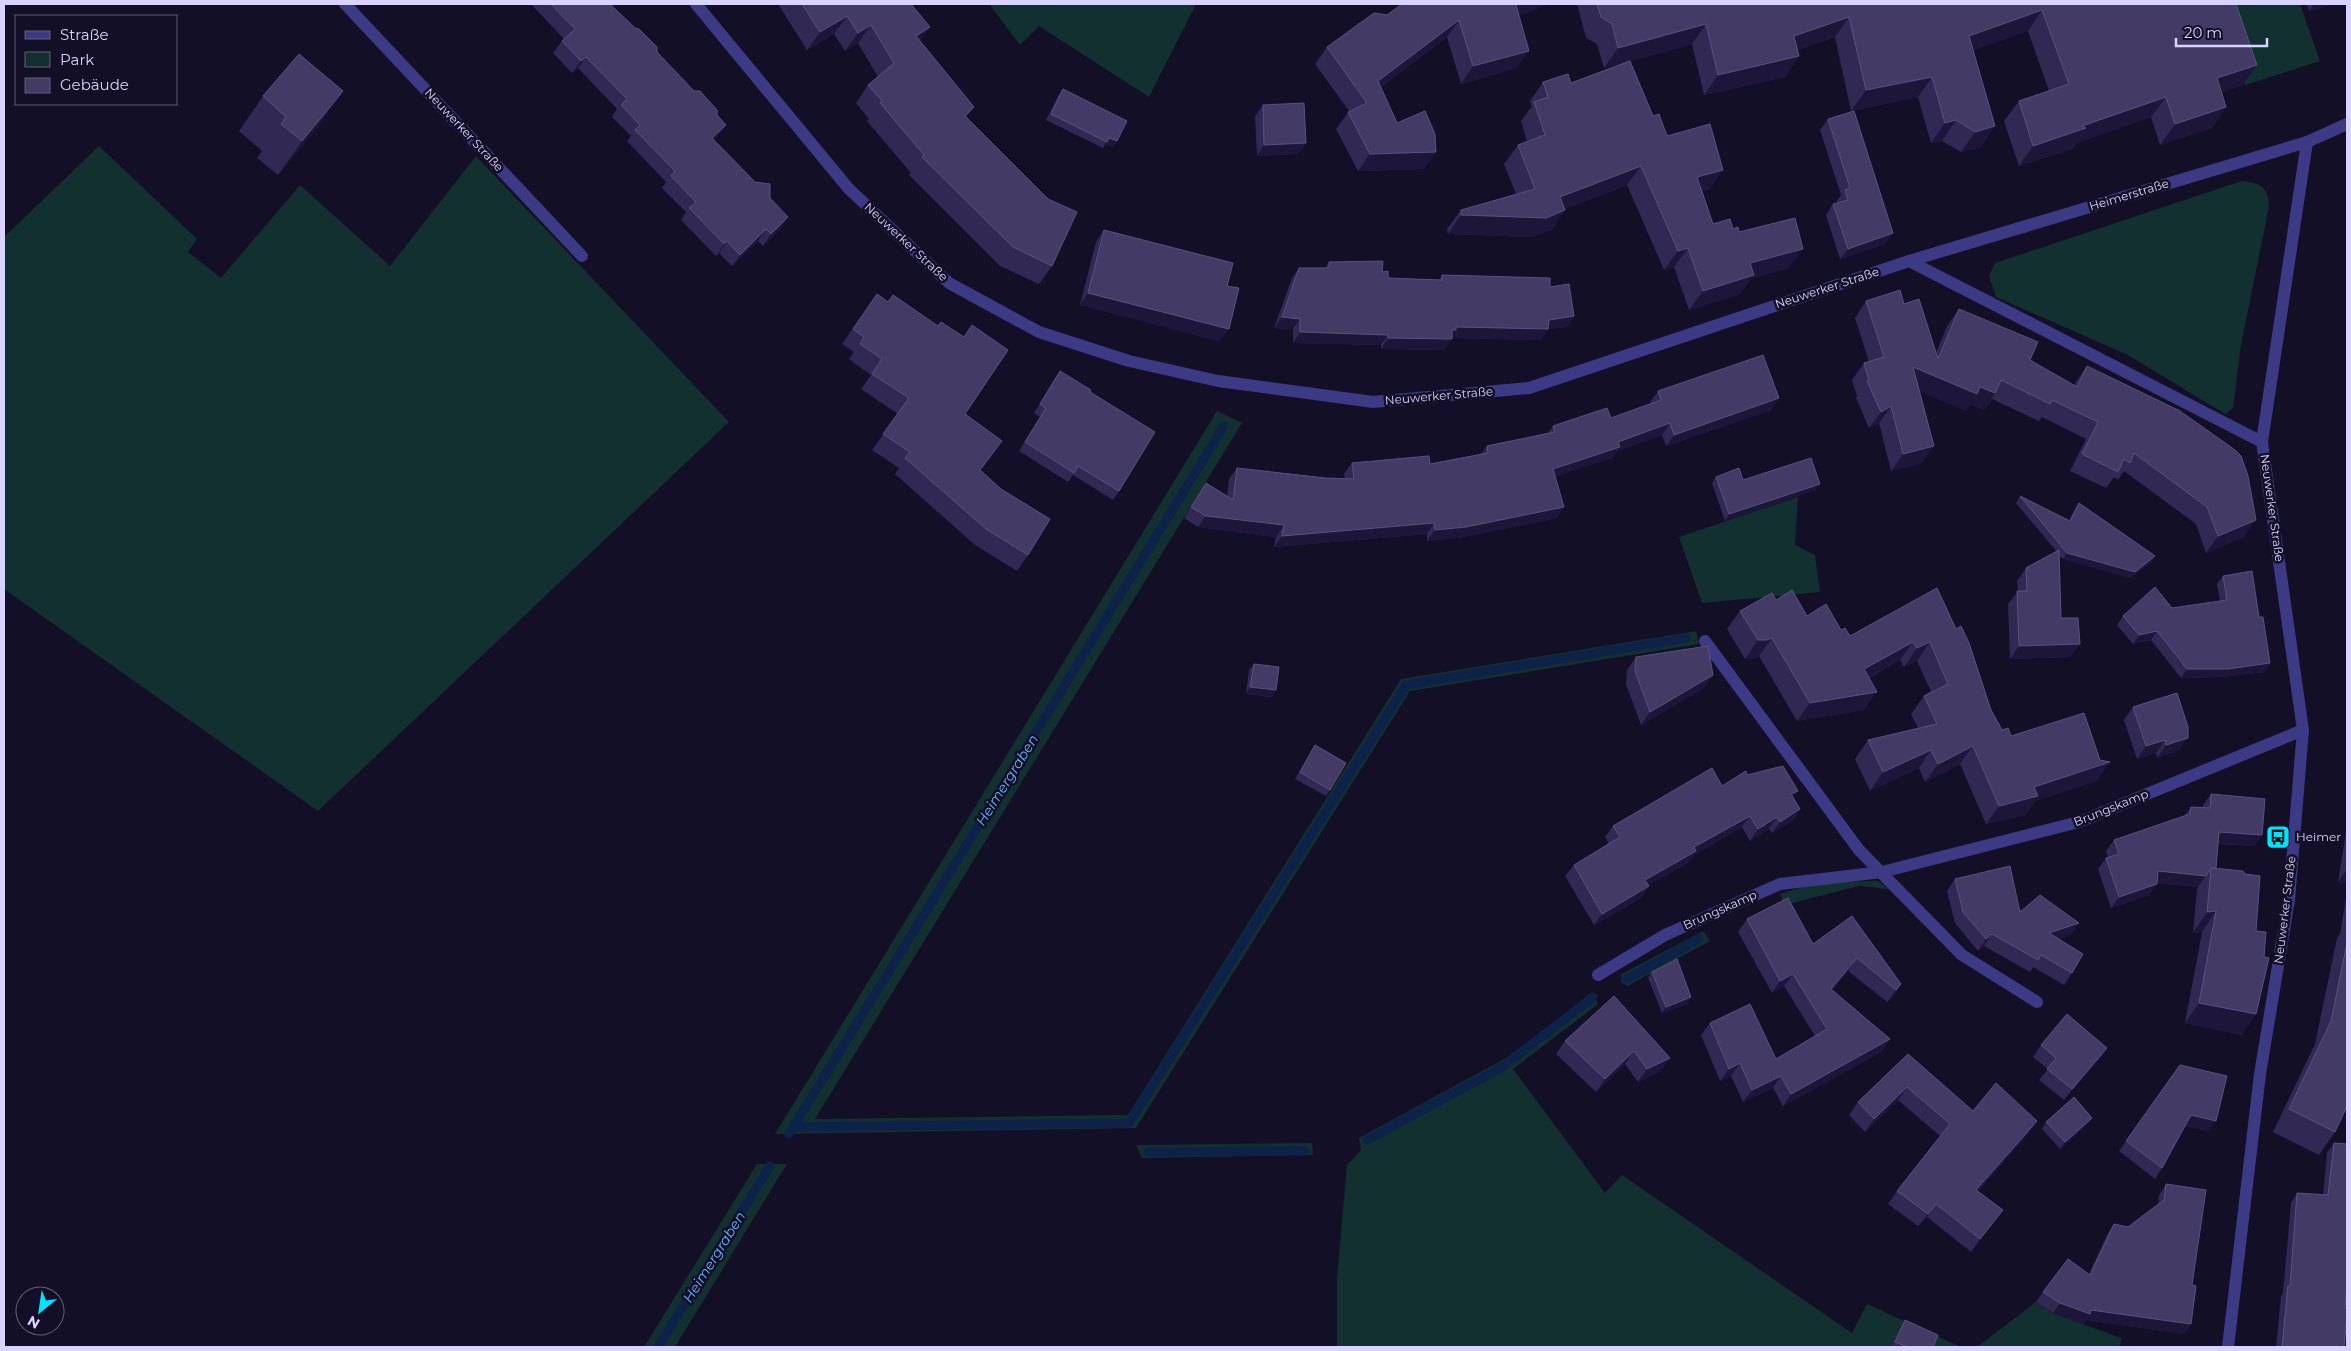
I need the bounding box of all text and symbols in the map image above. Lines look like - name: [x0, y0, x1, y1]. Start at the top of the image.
- legend: [15, 15, 178, 105]
- scale bar: [2176, 15, 2267, 47]
- text: 20 m: [2184, 23, 2222, 42]
- text: Straße: [60, 25, 109, 44]
- text: Park: [60, 50, 94, 69]
- text: Gebäude: [60, 75, 129, 94]
- street label: Neuwerker Straße: [422, 85, 507, 174]
- street label: Heimerstraße: [2087, 175, 2170, 214]
- street label: Neuwerker Straße: [862, 199, 951, 284]
- street label: Neuwerker Straße: [1773, 264, 1881, 311]
- street label: Neuwerker Straße: [1384, 383, 1494, 408]
- street label: Neuwerker Straße: [2258, 453, 2287, 563]
- water label: Heimergraben: [972, 731, 1042, 829]
- street label: Brungskamp: [2071, 786, 2150, 829]
- bus stop icon: Heimer: [2265, 824, 2291, 850]
- place label: Heimer: [2296, 829, 2341, 844]
- street label: Neuwerker Straße: [2270, 855, 2299, 965]
- street label: Brungskamp: [1681, 887, 1759, 932]
- water label: Heimergraben: [679, 1208, 749, 1306]
- north arrow: [15, 1286, 65, 1336]
- text: N: [24, 1312, 43, 1333]

